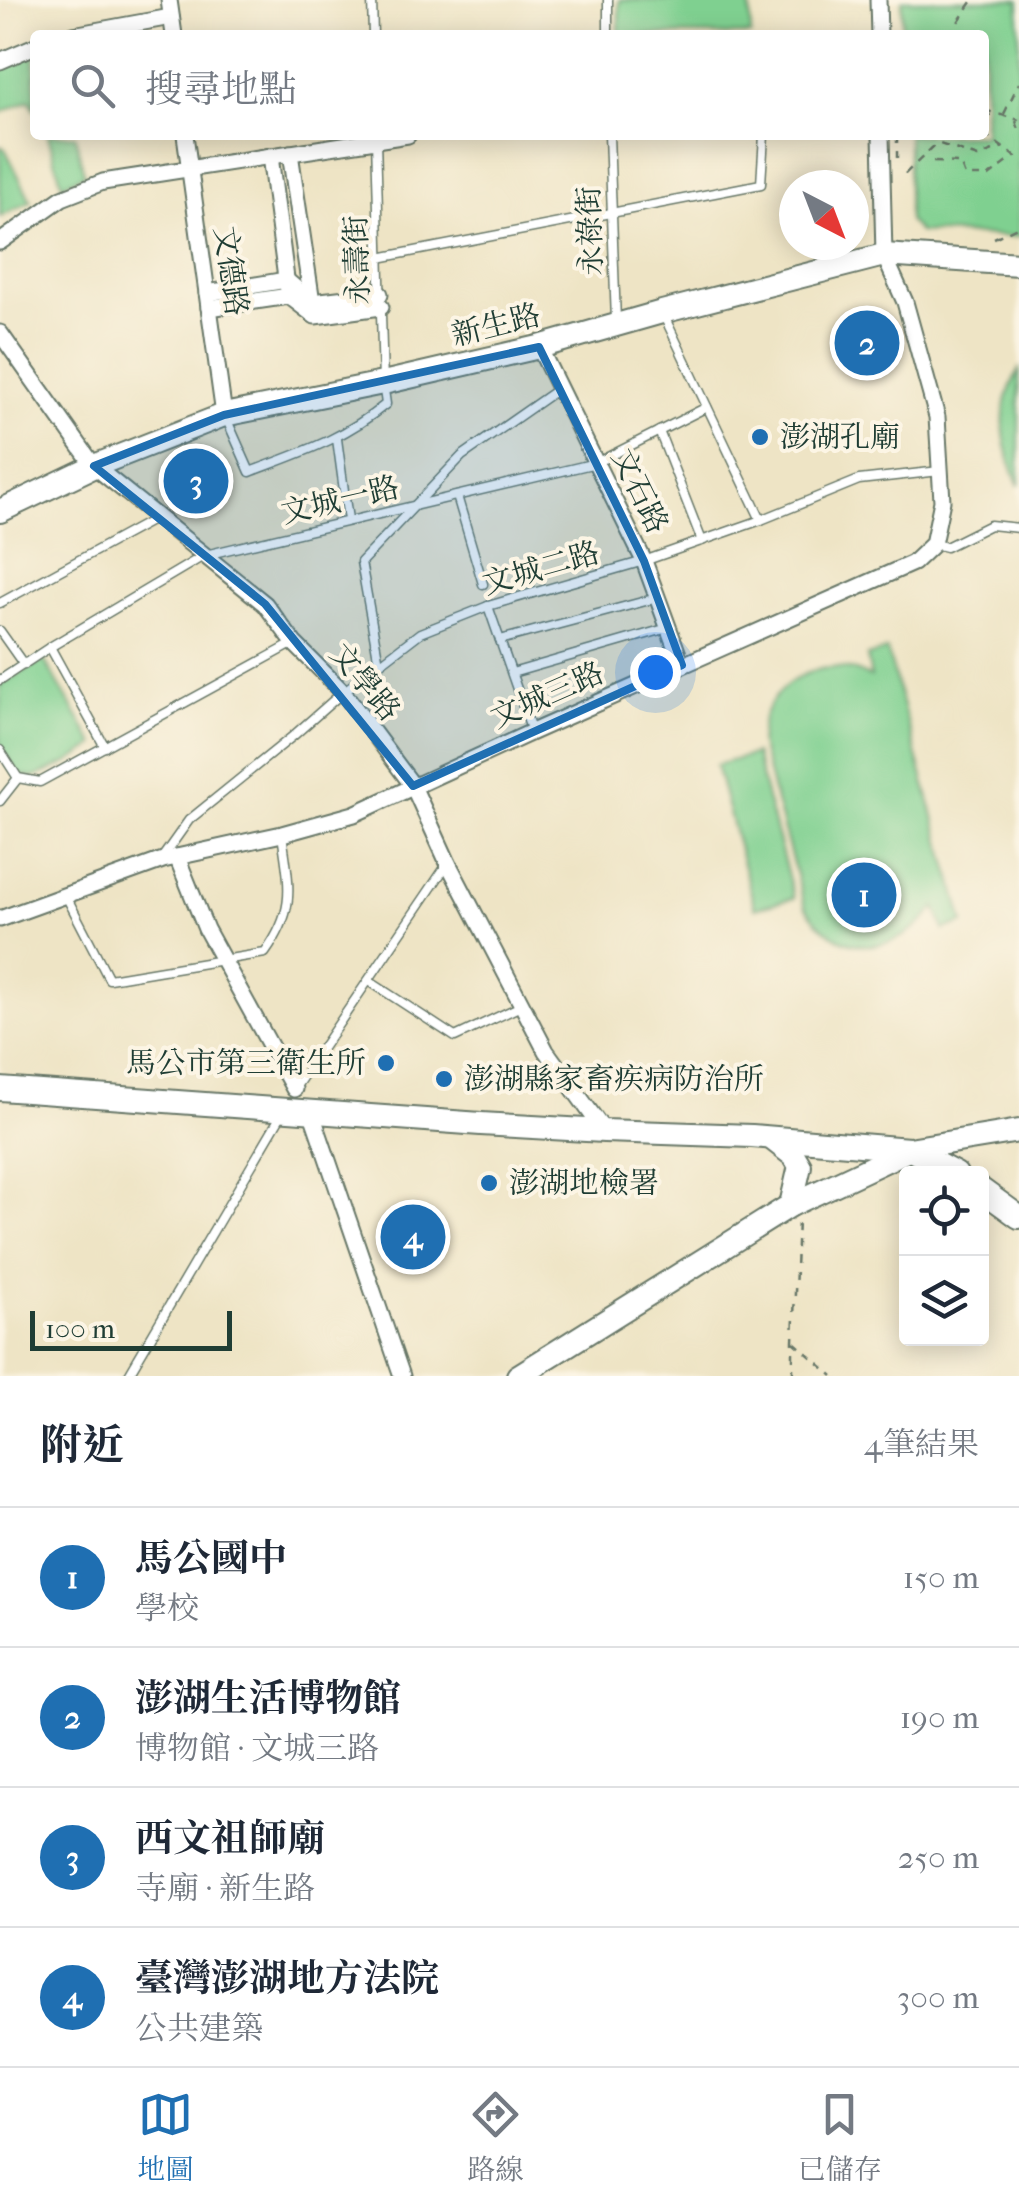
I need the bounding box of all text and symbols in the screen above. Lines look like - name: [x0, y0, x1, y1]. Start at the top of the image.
- search box: [30, 30, 989, 140]
- icon: search: [65, 58, 120, 113]
- text: 搜尋地點: [145, 67, 297, 112]
- north arrow: [779, 170, 869, 260]
- street label: 永祿街: [571, 185, 610, 277]
- street label: 永壽街: [338, 214, 377, 306]
- street label: 文德路: [207, 224, 254, 318]
- street label: 新生路: [448, 298, 544, 353]
- pin: 2: [834, 306, 900, 380]
- place label: 澎湖孔廟: [780, 420, 900, 455]
- marker: 澎湖孔廟: [749, 426, 771, 448]
- street label: 文石路: [604, 443, 675, 539]
- pin: 3: [164, 444, 228, 518]
- street label: 文城一路: [278, 470, 403, 531]
- street label: 文城二路: [479, 535, 604, 602]
- street label: 文學路: [322, 637, 407, 728]
- your location: [630, 647, 681, 698]
- street label: 文城三路: [485, 655, 609, 736]
- pin: 1: [832, 858, 896, 932]
- place label: 馬公市第三衛生所: [126, 1046, 366, 1081]
- marker: 馬公市第三衛生所: [375, 1052, 397, 1074]
- place label: 澎湖縣家畜疾病防治所: [464, 1062, 764, 1097]
- marker: 澎湖縣家畜疾病防治所: [433, 1068, 455, 1090]
- place label: 澎湖地檢署: [509, 1166, 659, 1201]
- map controls: [899, 1166, 989, 1346]
- button: locate: [899, 1166, 989, 1256]
- marker: 澎湖地檢署: [478, 1172, 500, 1194]
- pin: 4: [380, 1200, 446, 1274]
- button: layers: [899, 1256, 989, 1346]
- scale bar: [30, 1306, 232, 1350]
- text: 100 m: [45, 1312, 115, 1345]
- text: 附近: [40, 1421, 124, 1470]
- text: 4筆結果: [864, 1426, 979, 1463]
- text: 馬公國中: [135, 1536, 287, 1581]
- text: 1: [67, 1559, 78, 1596]
- text: 150 m: [903, 1559, 979, 1596]
- text: 學校: [135, 1590, 199, 1627]
- text: 澎湖生活博物館: [135, 1676, 401, 1721]
- text: 2: [64, 1699, 81, 1736]
- text: 190 m: [900, 1699, 979, 1736]
- text: 博物館 · 文城三路: [135, 1730, 379, 1767]
- text: 西文祖師廟: [135, 1816, 325, 1861]
- text: 3: [66, 1839, 79, 1876]
- text: 250 m: [898, 1839, 979, 1876]
- text: 寺廟 · 新生路: [135, 1870, 315, 1907]
- text: 臺灣澎湖地方法院: [135, 1956, 439, 2001]
- text: 4: [63, 1979, 82, 2016]
- text: 300 m: [897, 1979, 979, 2016]
- text: 公共建築: [135, 2010, 263, 2047]
- tab: 地圖: [137, 2087, 193, 2187]
- tab: 路線: [467, 2087, 524, 2187]
- tab: 已儲存: [798, 2087, 882, 2187]

